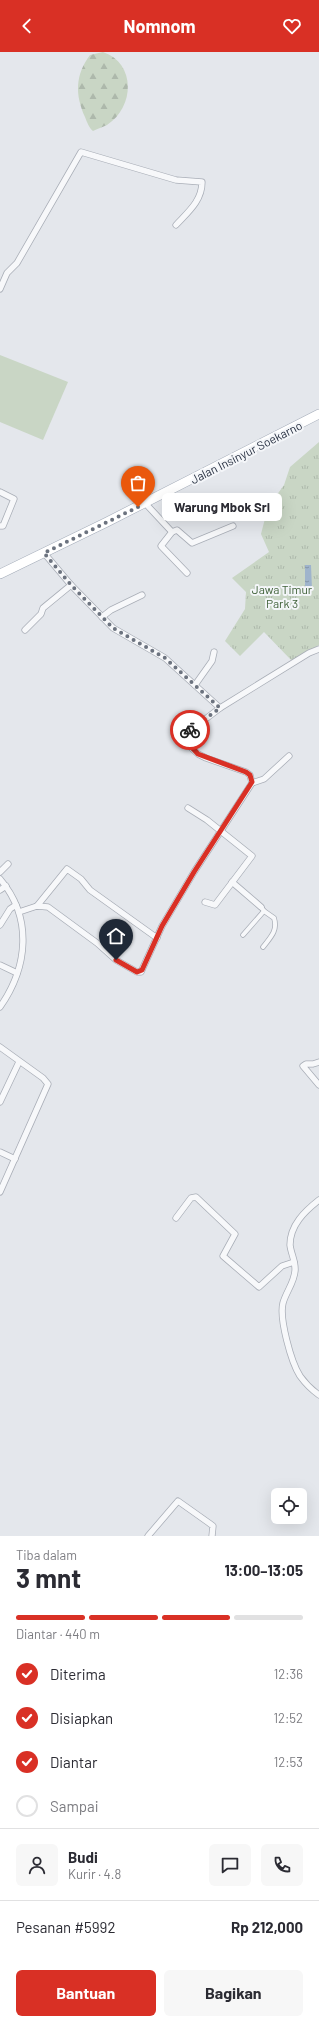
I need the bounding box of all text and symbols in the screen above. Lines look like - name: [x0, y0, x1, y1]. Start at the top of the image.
- icon: back: [16, 15, 38, 37]
- text: Nomnom: [124, 15, 195, 37]
- icon: heart: [281, 15, 303, 37]
- street label: Jalan Insinyur Soekarno: [188, 418, 304, 486]
- pin: [121, 466, 155, 507]
- icon: bag: [127, 472, 149, 494]
- callout: Warung Mbok Sri: [162, 493, 282, 521]
- text: Warung Mbok Sri: [174, 499, 270, 515]
- park label: Jawa Timur Park 3: [252, 582, 313, 610]
- courier: [170, 710, 210, 750]
- icon: bike: [179, 719, 201, 741]
- pin: [99, 919, 133, 960]
- icon: home: [105, 925, 127, 947]
- map controls: [271, 1488, 307, 1524]
- button: locate: [271, 1488, 307, 1524]
- text: Tiba dalam: [16, 1547, 77, 1563]
- text: 13:00–13:05: [224, 1561, 303, 1579]
- text: 3 mnt: [16, 1562, 81, 1593]
- text: Diantar · 440 m: [16, 1626, 100, 1642]
- icon: check: [16, 1663, 38, 1685]
- text: Diterima: [50, 1665, 106, 1683]
- text: 12:36: [274, 1666, 303, 1682]
- icon: check: [16, 1707, 38, 1729]
- text: Disiapkan: [50, 1709, 113, 1727]
- text: 12:52: [273, 1710, 303, 1726]
- icon: check: [16, 1751, 38, 1773]
- text: Diantar: [50, 1753, 97, 1771]
- text: 12:53: [274, 1754, 303, 1770]
- text: Sampai: [50, 1797, 99, 1815]
- button: person: [16, 1844, 58, 1886]
- button: chat: [209, 1844, 251, 1886]
- button: phone: [261, 1844, 303, 1886]
- text: Budi: [68, 1848, 98, 1866]
- text: Kurir · 4.8: [68, 1866, 121, 1882]
- text: Pesanan #5992: [16, 1918, 115, 1936]
- text: Rp 212,000: [231, 1918, 303, 1936]
- button: Bantuan: [16, 1970, 156, 2016]
- button: Bagikan: [164, 1970, 303, 2016]

